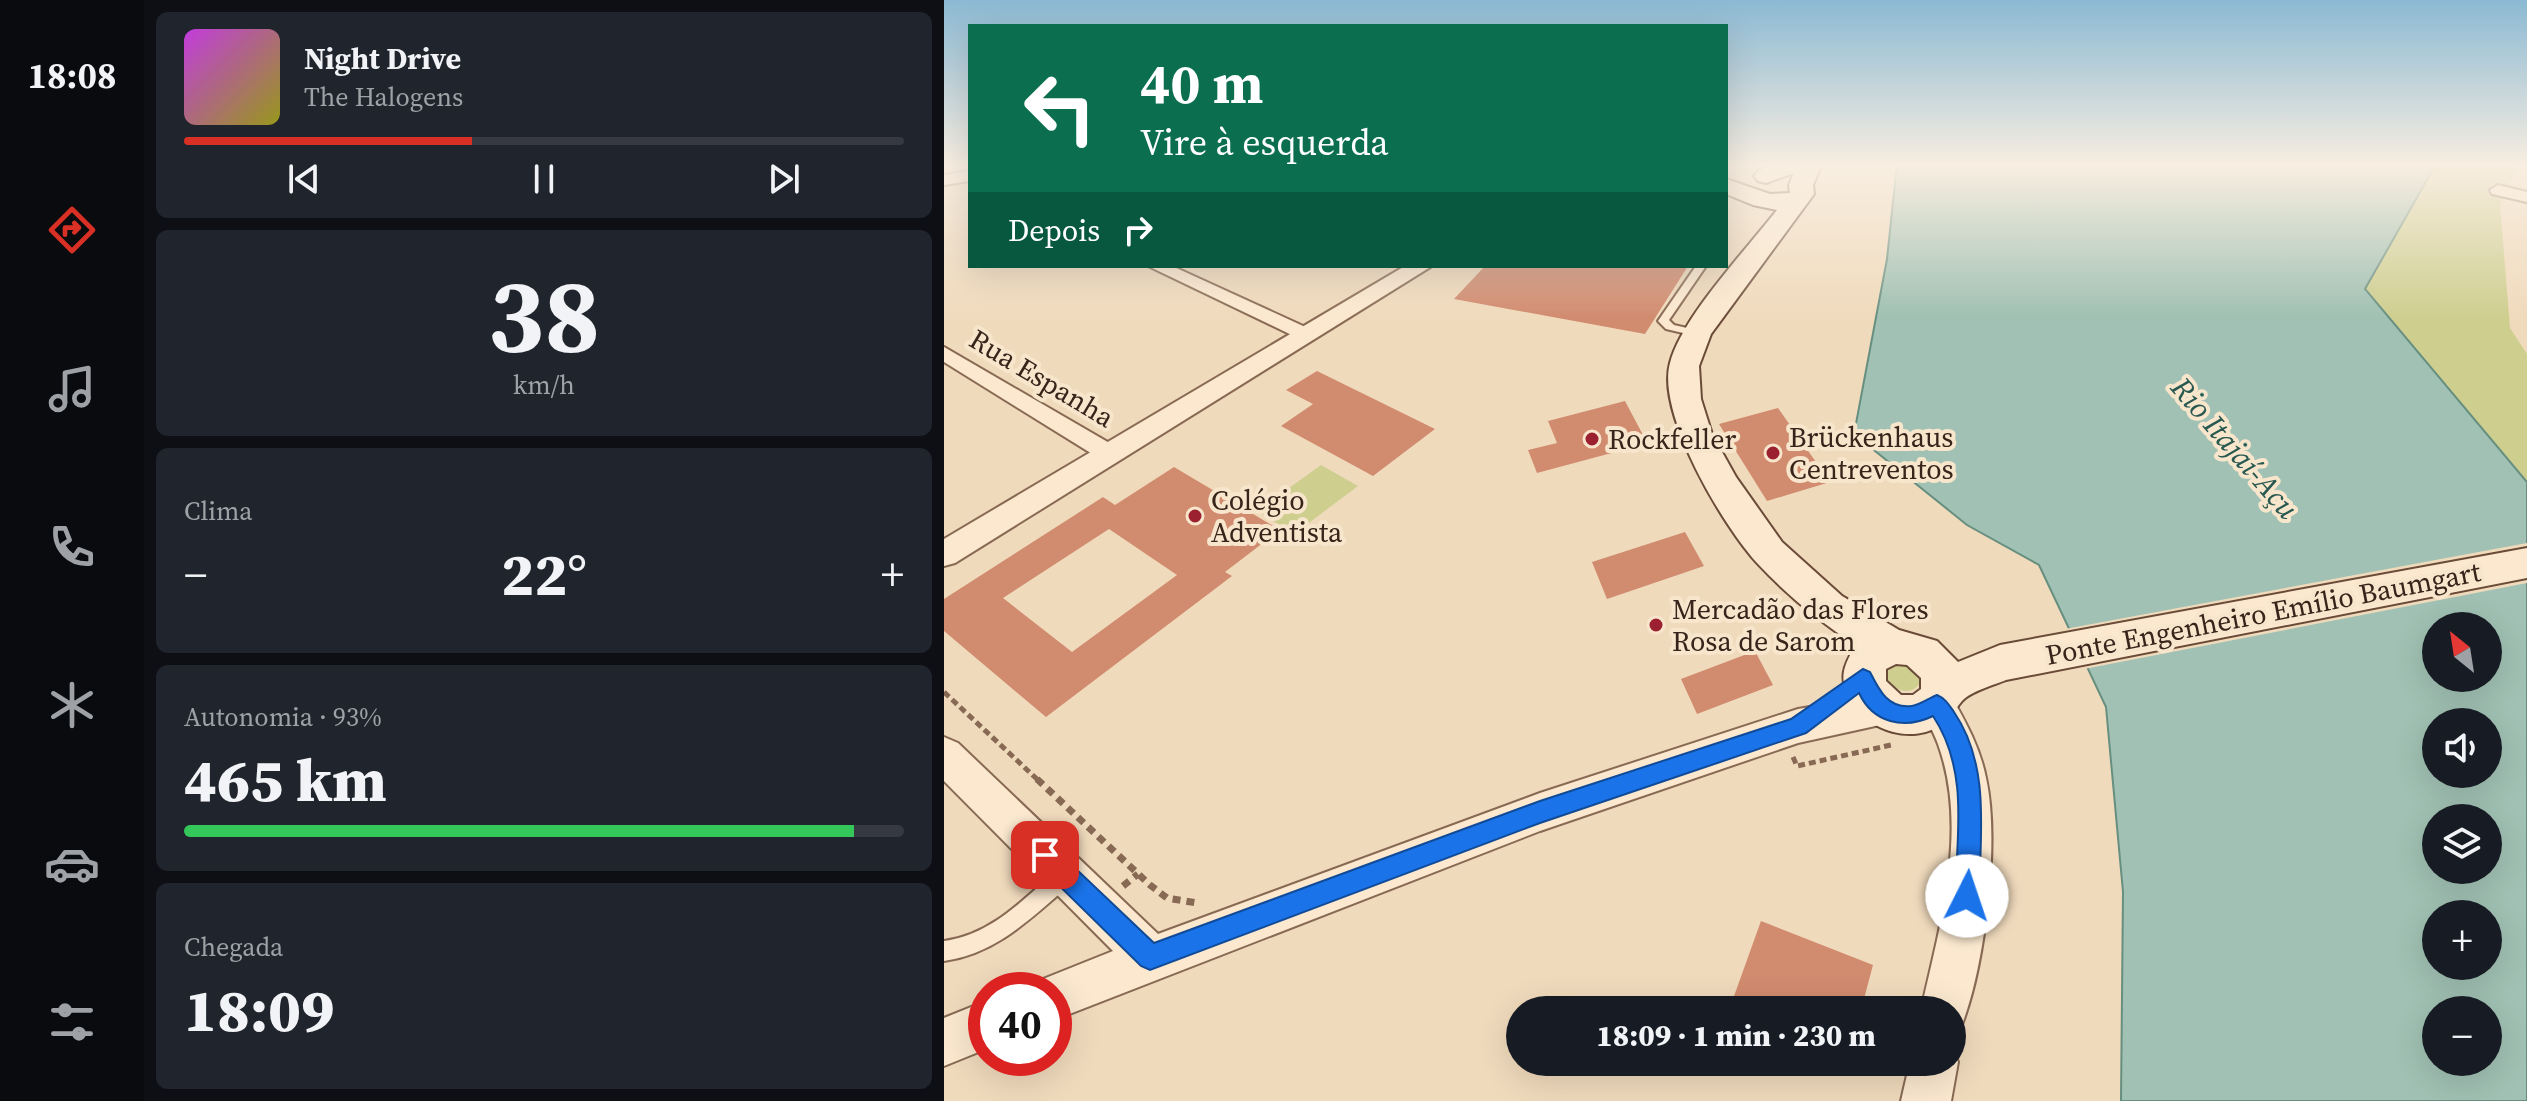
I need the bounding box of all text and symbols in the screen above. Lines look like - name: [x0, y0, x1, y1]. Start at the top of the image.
- text: Night Drive: [304, 38, 461, 79]
- text: 40 m: [1140, 45, 1263, 122]
- text: 18:08: [28, 51, 116, 100]
- icon: left: [1008, 56, 1112, 160]
- text: The Halogens: [304, 79, 463, 115]
- text: Vire à esquerda: [1140, 118, 1389, 167]
- icon: previous: [282, 157, 326, 201]
- icon: pause: [522, 157, 566, 201]
- icon: next: [762, 157, 806, 201]
- icon: directions: [44, 202, 100, 258]
- icon: right: [1116, 208, 1160, 252]
- text: Depois: [1008, 210, 1100, 251]
- text: 38: [488, 243, 600, 386]
- street label: Rua Espanha: [963, 320, 1122, 436]
- icon: music: [44, 361, 100, 417]
- text: km/h: [513, 367, 575, 403]
- water label: Rio Itajaí-Açu: [2161, 367, 2308, 528]
- place label: Brückenhaus Centreventos: [1789, 418, 1954, 488]
- place label: Rockfeller: [1608, 420, 1736, 458]
- marker: Rockfeller: [1583, 430, 1601, 448]
- marker: Brückenhaus Centreventos: [1764, 444, 1782, 462]
- place label: Colégio Adventista: [1211, 481, 1343, 551]
- text: Clima: [184, 493, 253, 529]
- marker: Colégio Adventista: [1186, 507, 1204, 525]
- icon: phone: [44, 519, 100, 575]
- text: 22°: [501, 533, 587, 615]
- text: −: [184, 544, 207, 605]
- text: +: [881, 544, 904, 605]
- street label: Ponte Engenheiro Emílio Baumgart: [2042, 552, 2485, 674]
- place label: Mercadão das Flores Rosa de Sarom: [1672, 590, 1929, 660]
- north arrow: [2422, 612, 2502, 692]
- map controls: [2422, 612, 2502, 1076]
- marker: Mercadão das Flores Rosa de Sarom: [1647, 616, 1665, 634]
- icon: climate: [44, 677, 100, 733]
- text: Autonomia · 93%: [184, 699, 382, 735]
- button: sound: [2422, 708, 2502, 788]
- text: 465 km: [184, 739, 387, 821]
- button: layers: [2422, 804, 2502, 884]
- pin: [1011, 821, 1079, 889]
- icon: arrive: [1023, 833, 1067, 877]
- icon: car: [44, 836, 100, 892]
- position arrow: [1925, 854, 2009, 938]
- button: +: [2422, 900, 2502, 980]
- text: Chegada: [184, 929, 283, 965]
- text: 18:09: [184, 969, 334, 1051]
- speed limit sign: 40: [968, 972, 1072, 1076]
- icon: filters: [44, 994, 100, 1050]
- button: −: [2422, 996, 2502, 1076]
- text: 18:09 · 1 min · 230 m: [1596, 1015, 1876, 1056]

